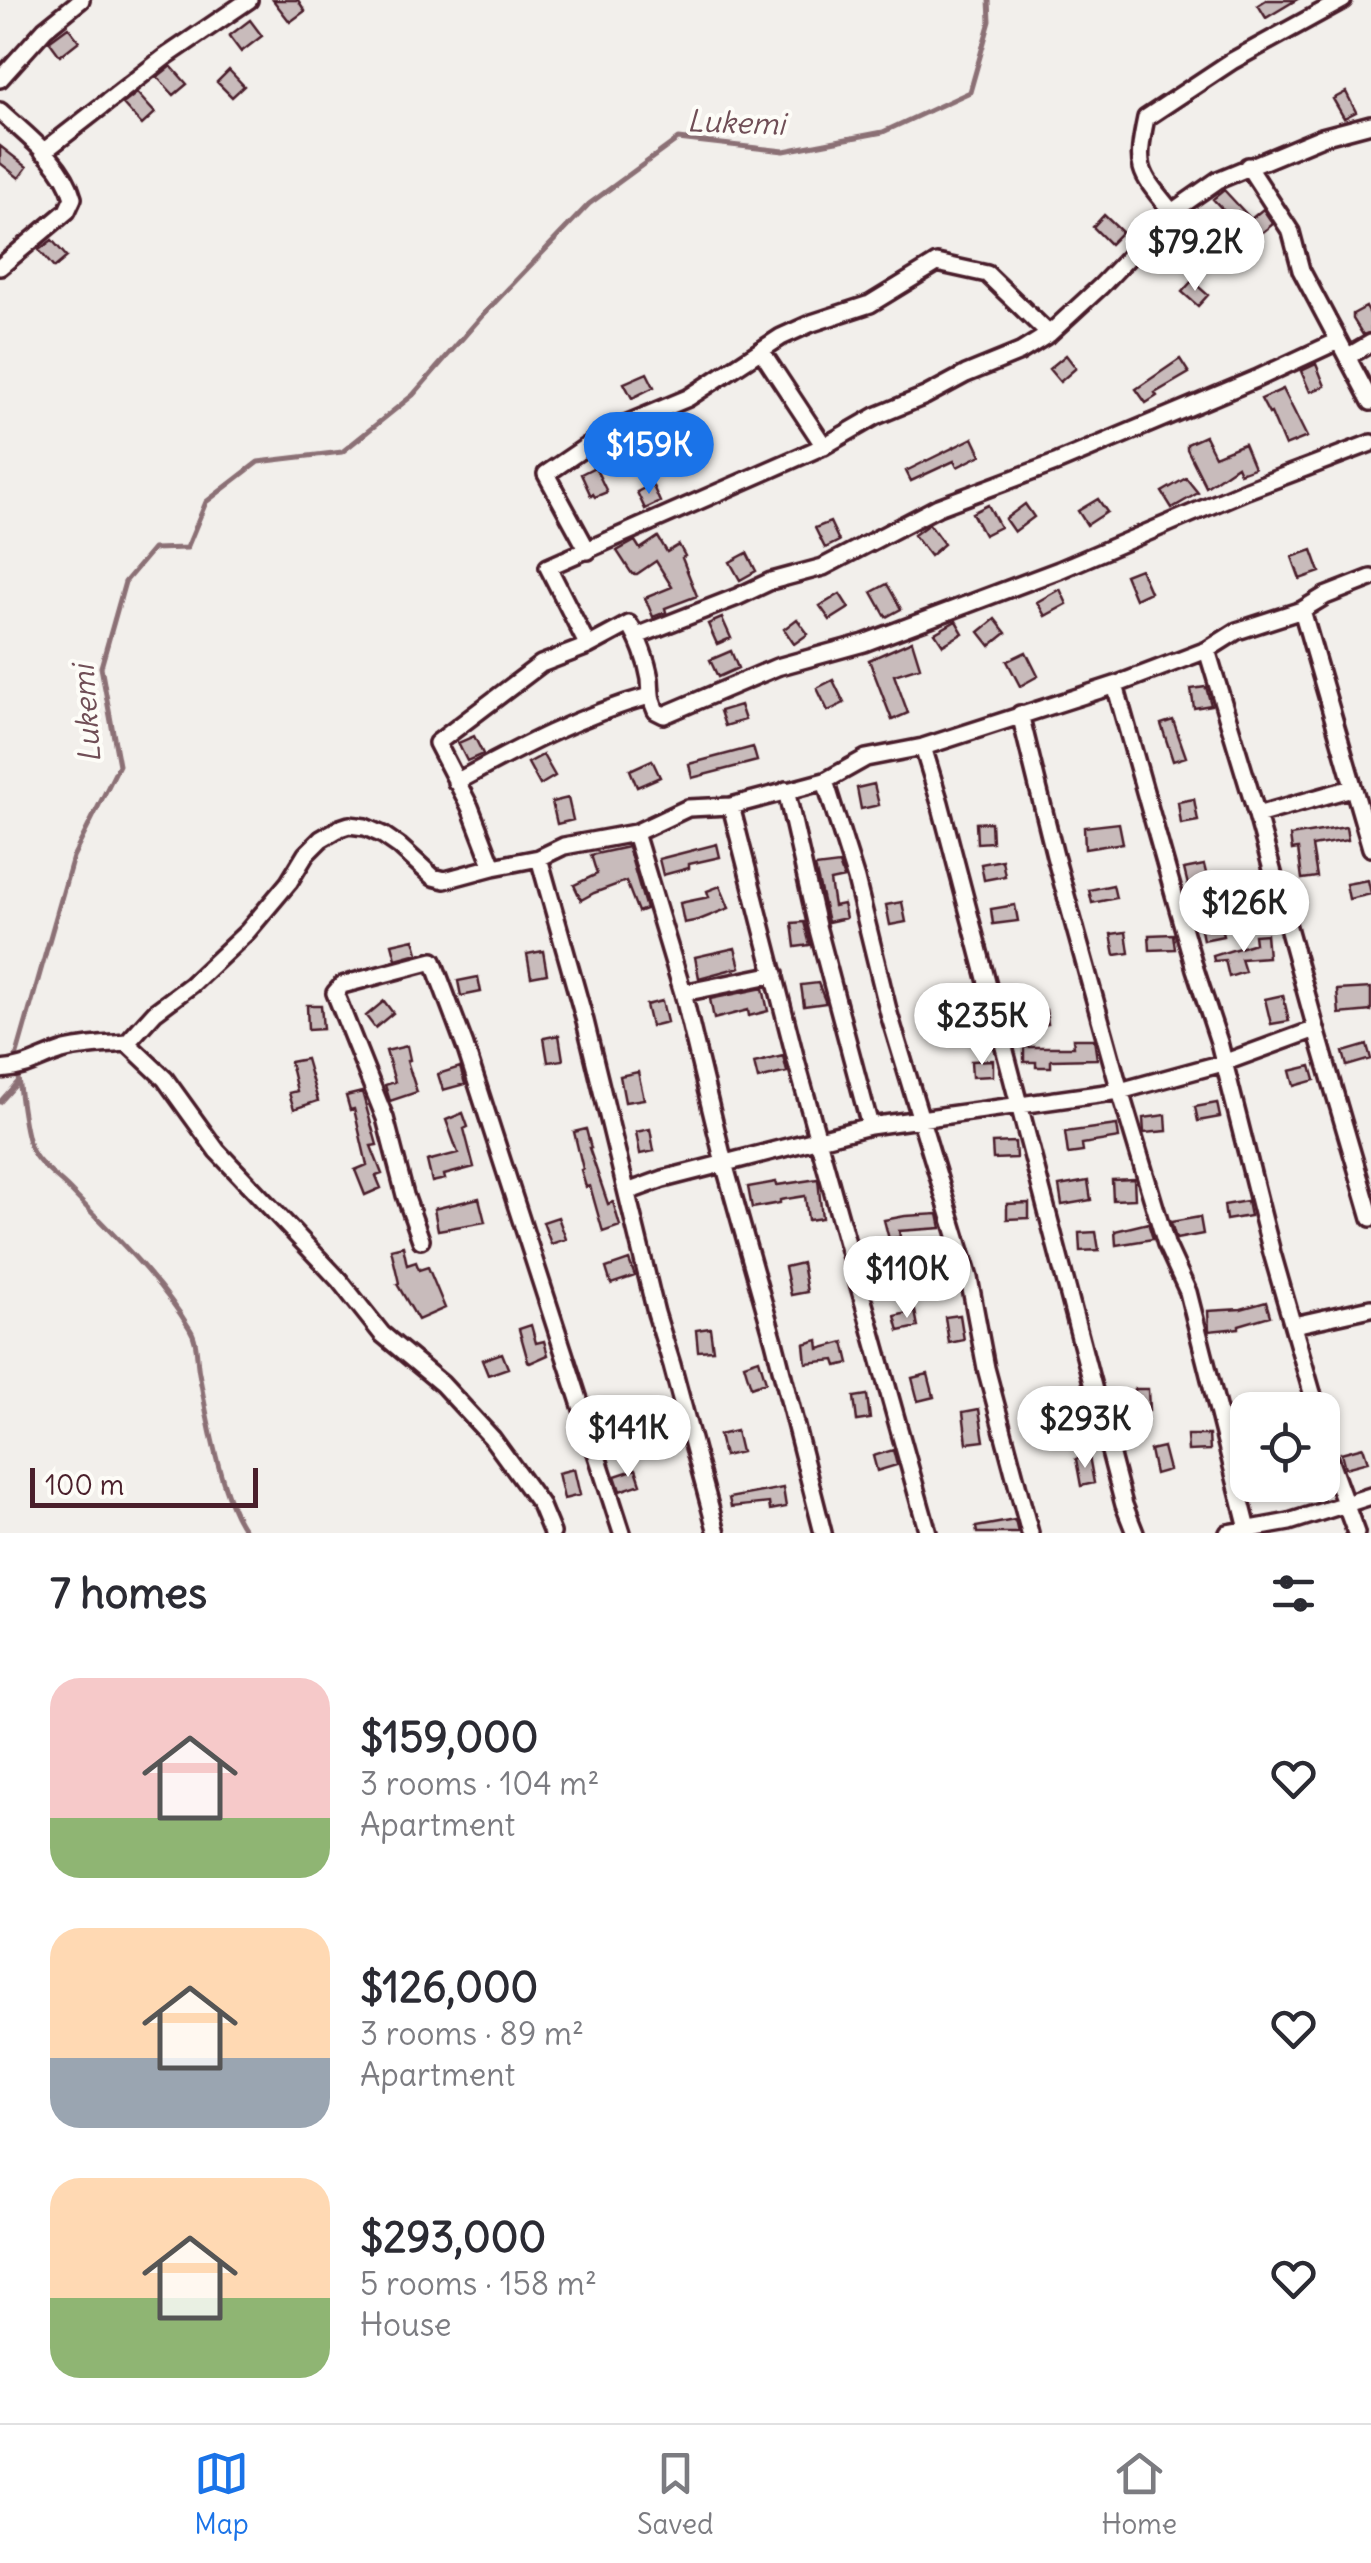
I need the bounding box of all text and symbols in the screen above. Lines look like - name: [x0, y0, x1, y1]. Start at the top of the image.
- water label: Lukemi: [687, 101, 789, 143]
- pin: $79.2K: [1114, 209, 1276, 294]
- text: $79.2K: [1147, 221, 1243, 262]
- pin: $159K: [579, 412, 719, 497]
- text: $159K: [606, 424, 692, 465]
- water label: Lukemi: [63, 661, 108, 764]
- pin: $126K: [1174, 870, 1314, 955]
- text: $126K: [1201, 882, 1287, 923]
- pin: $235K: [912, 983, 1052, 1068]
- text: $235K: [936, 995, 1028, 1036]
- pin: $110K: [837, 1236, 977, 1321]
- text: $110K: [865, 1248, 949, 1289]
- pin: $293K: [1015, 1386, 1155, 1471]
- map controls: [1230, 1392, 1340, 1502]
- button: locate: [1230, 1392, 1340, 1502]
- pin: $141K: [558, 1395, 698, 1480]
- text: $293K: [1039, 1398, 1131, 1439]
- text: $141K: [588, 1407, 668, 1448]
- scale bar: [30, 1463, 258, 1508]
- text: 100 m: [45, 1467, 124, 1503]
- icon: filters: [1266, 1566, 1321, 1621]
- text: 7 homes: [50, 1567, 207, 1619]
- text: $159,000: [360, 1711, 538, 1763]
- icon: home: [130, 1718, 250, 1838]
- icon: heart: [1266, 1751, 1321, 1806]
- text: 3 rooms · 104 m²: [360, 1763, 599, 1804]
- text: Apartment: [360, 1804, 515, 1845]
- text: $126,000: [360, 1961, 538, 2013]
- icon: home: [130, 1968, 250, 2088]
- icon: heart: [1266, 2001, 1321, 2056]
- text: 3 rooms · 89 m²: [360, 2013, 584, 2054]
- text: Apartment: [360, 2054, 515, 2095]
- text: $293,000: [360, 2211, 546, 2263]
- icon: home: [130, 2218, 250, 2338]
- icon: heart: [1266, 2251, 1321, 2306]
- text: 5 rooms · 158 m²: [360, 2263, 597, 2304]
- text: House: [360, 2304, 451, 2345]
- tab: Map: [194, 2446, 249, 2542]
- tab: Saved: [637, 2446, 714, 2542]
- tab: Home: [1102, 2446, 1177, 2542]

